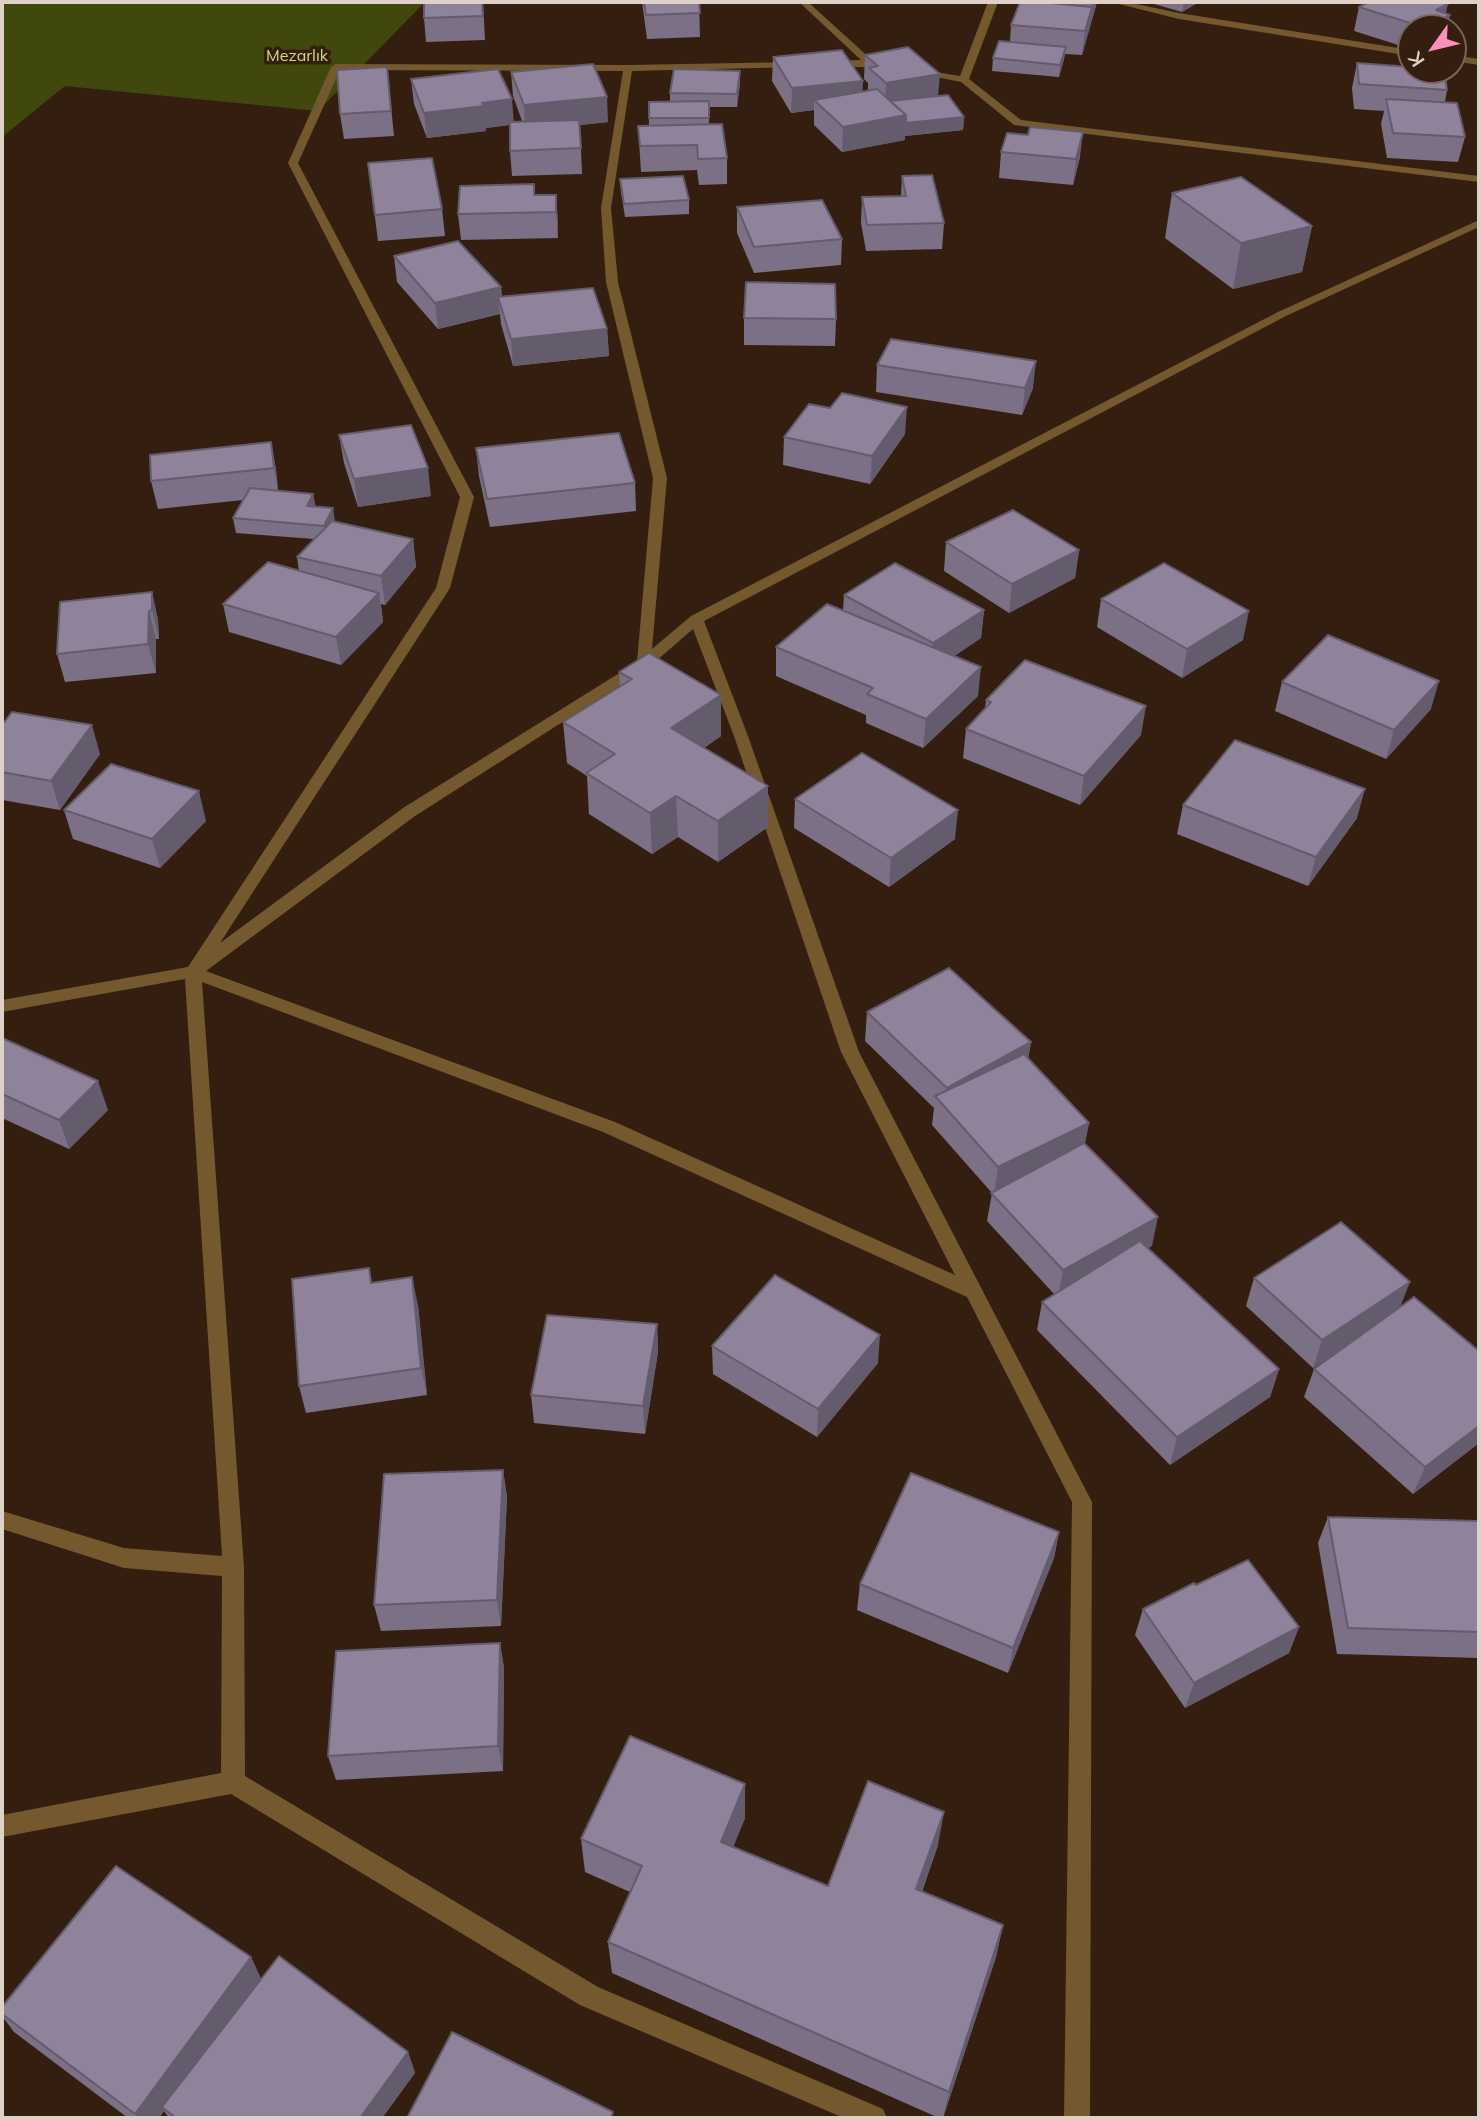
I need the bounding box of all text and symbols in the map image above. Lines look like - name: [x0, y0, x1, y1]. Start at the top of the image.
- north arrow: [1397, 14, 1467, 84]
- park label: Mezarlık: [266, 46, 328, 66]
- text: K: [1403, 48, 1430, 72]

